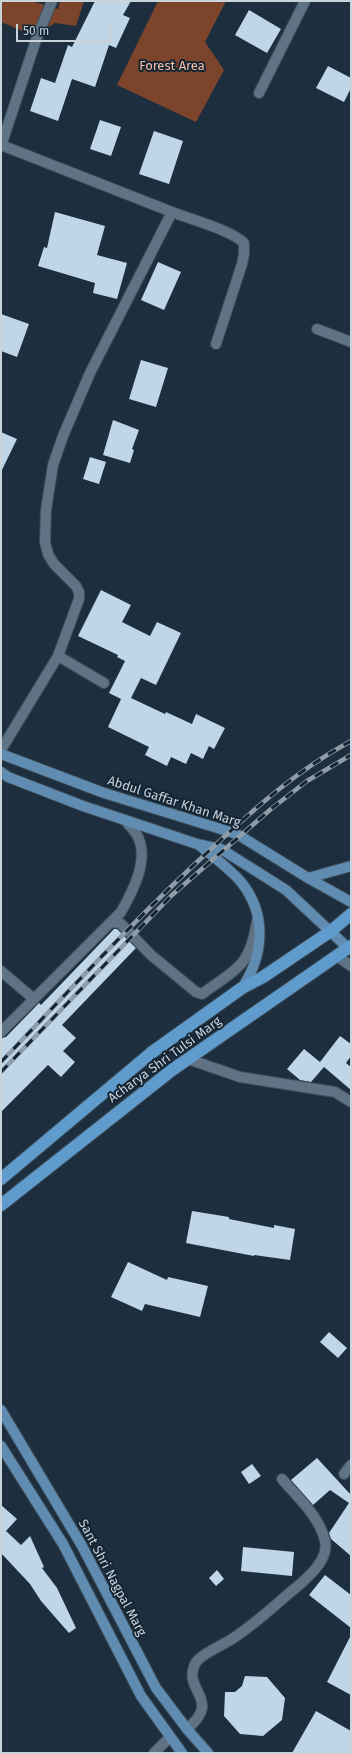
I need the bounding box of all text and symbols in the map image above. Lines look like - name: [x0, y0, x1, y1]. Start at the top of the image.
- scale bar: [18, 16, 114, 42]
- text: 50 m: [23, 24, 49, 38]
- park label: Forest Area: [139, 58, 205, 74]
- street label: Abdul Gaffar Khan Marg: [105, 773, 243, 831]
- street label: Acharya Shri Tulsi Marg: [105, 1014, 225, 1106]
- street label: Sant Shri Nagpal Marg: [75, 1517, 149, 1639]

